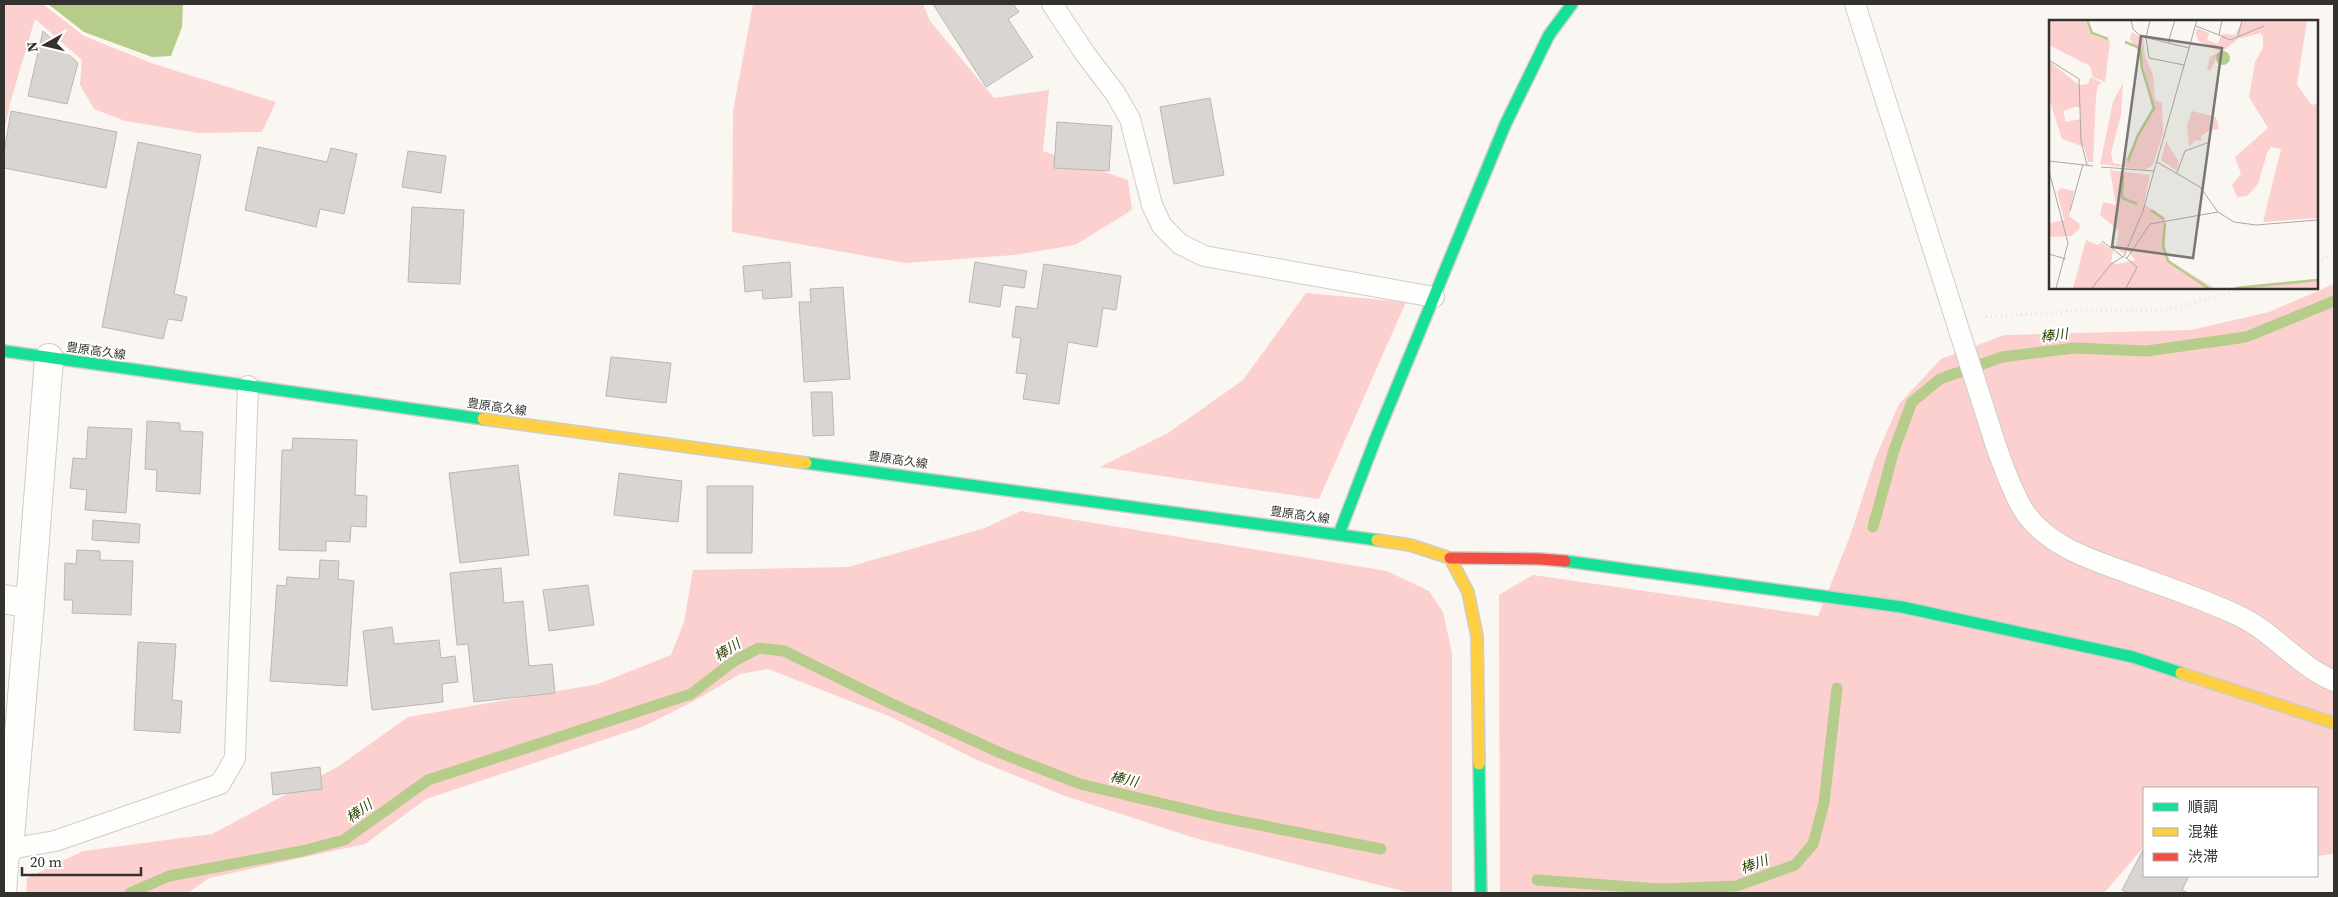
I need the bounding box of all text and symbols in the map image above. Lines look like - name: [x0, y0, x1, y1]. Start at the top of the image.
- north arrow: [20, 20, 70, 70]
- inset map: [2049, 20, 2318, 289]
- text: N: [22, 40, 43, 53]
- water label: 棒川: [2039, 323, 2071, 347]
- street label: 豊原高久線: [65, 339, 127, 363]
- street label: 豊原高久線: [466, 395, 528, 419]
- street label: 豊原高久線: [867, 448, 929, 472]
- street label: 豊原高久線: [1269, 503, 1331, 527]
- water label: 棒川: [710, 633, 746, 666]
- water label: 棒川: [1108, 766, 1142, 792]
- legend: [2143, 787, 2318, 877]
- water label: 棒川: [342, 794, 378, 827]
- text: 順調: [2188, 796, 2218, 817]
- text: 混雑: [2188, 821, 2218, 842]
- scale bar: [22, 844, 141, 876]
- text: 渋滞: [2188, 846, 2218, 867]
- water label: 棒川: [1737, 849, 1772, 878]
- text: 20 m: [30, 851, 62, 872]

